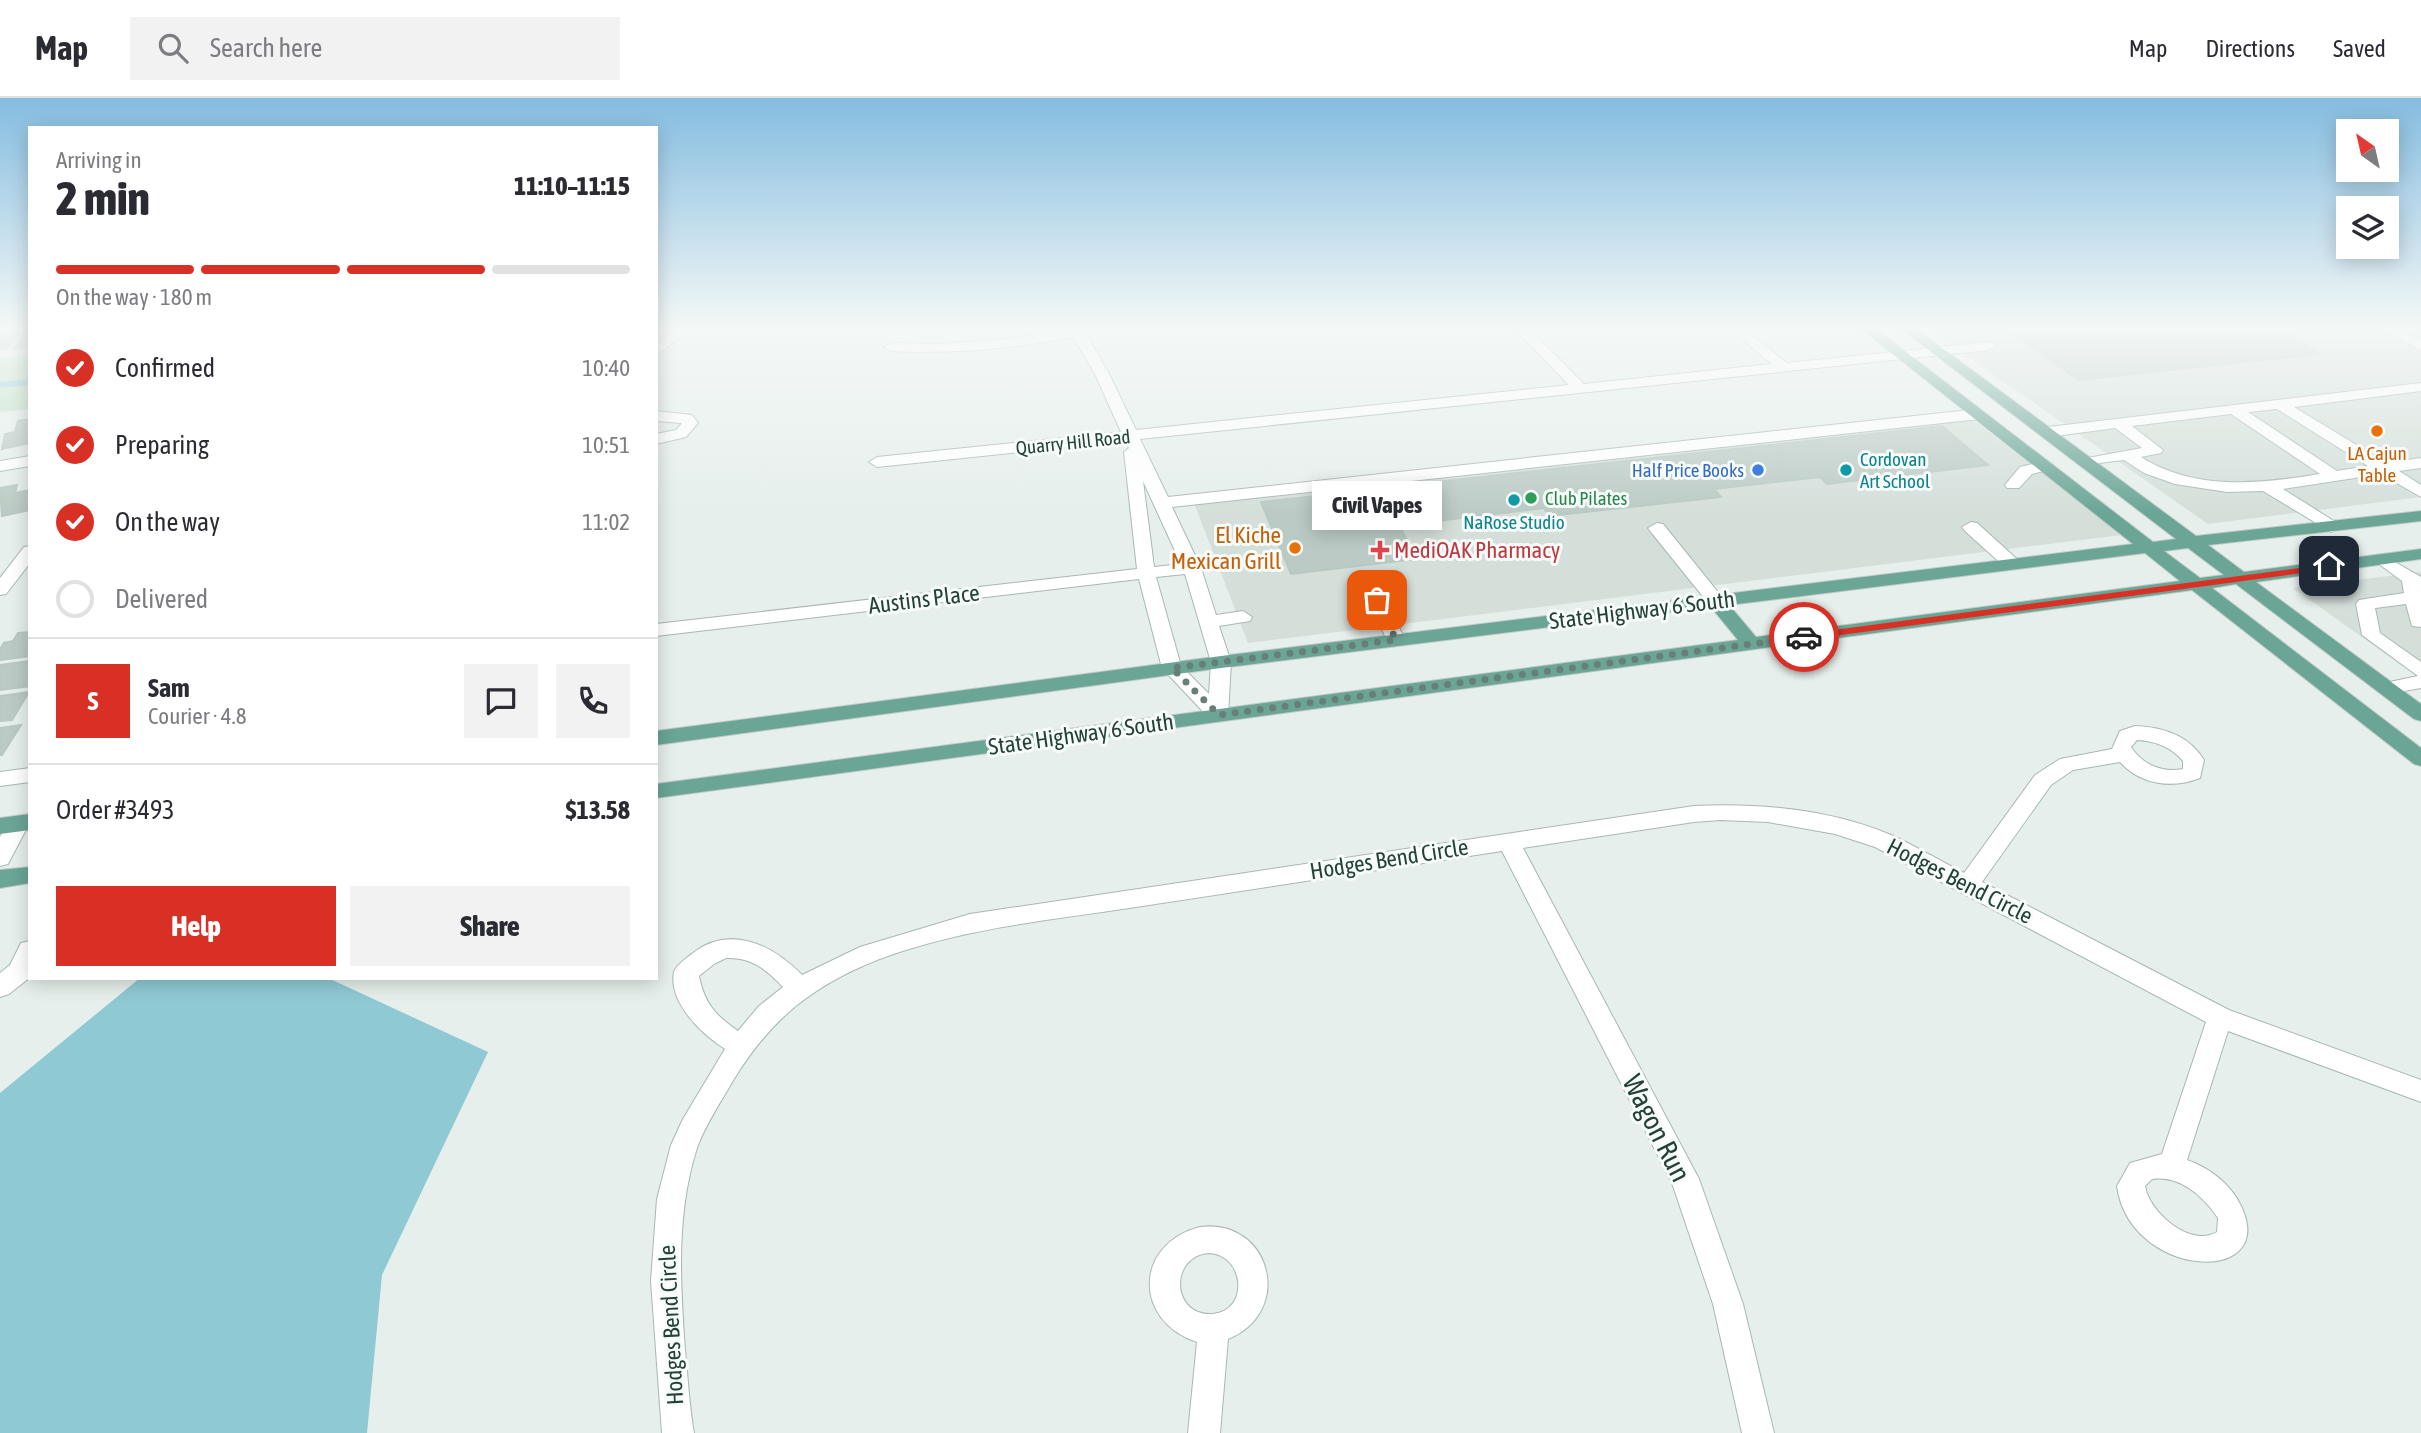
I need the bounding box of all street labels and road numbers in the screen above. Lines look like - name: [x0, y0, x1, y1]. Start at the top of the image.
- street label: Quarry Hill Road: [1015, 425, 1131, 459]
- street label: Austins Place: [867, 579, 981, 619]
- street label: State Highway 6 South: [1548, 586, 1736, 634]
- street label: State Highway 6 South: [987, 708, 1175, 760]
- street label: Hodges Bend Circle: [1883, 833, 2037, 929]
- street label: Hodges Bend Circle: [1308, 834, 1470, 884]
- street label: Wagon Run: [1616, 1069, 1698, 1187]
- street label: Hodges Bend Circle: [654, 1244, 688, 1406]

